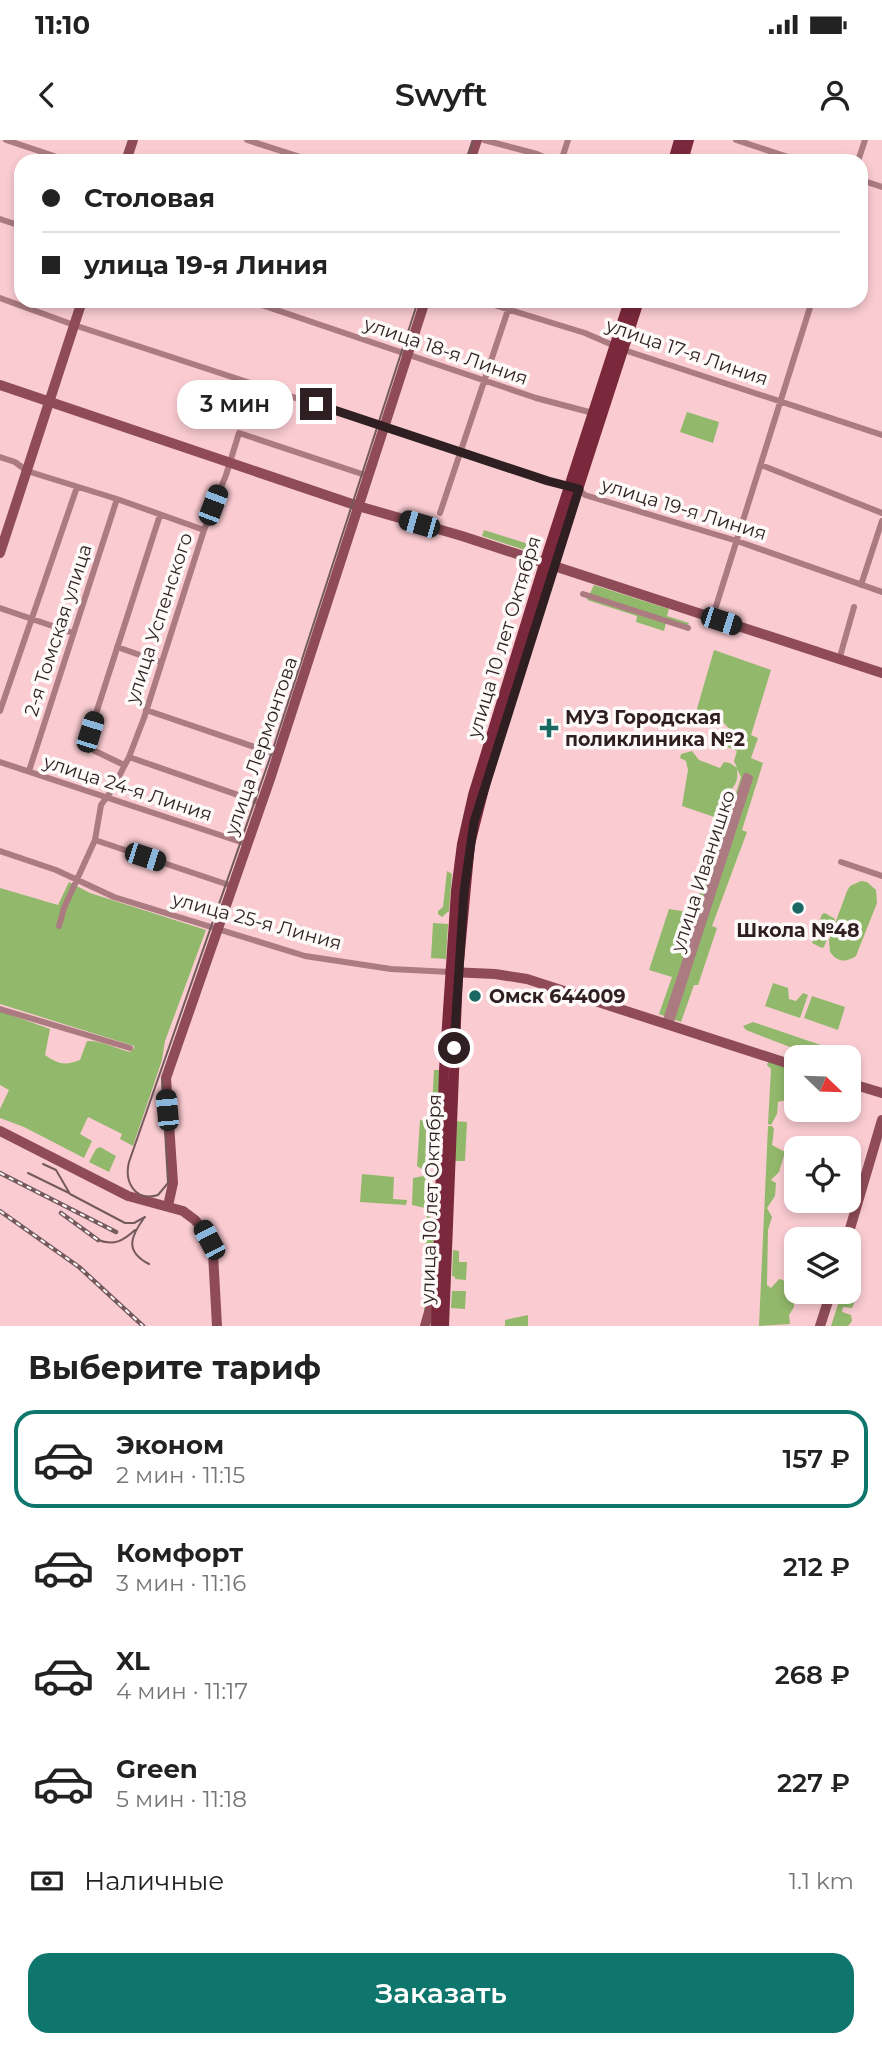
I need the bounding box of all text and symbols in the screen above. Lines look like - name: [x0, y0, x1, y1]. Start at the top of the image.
- text: 11:10: [35, 9, 90, 41]
- text: Swyft: [395, 75, 487, 114]
- icon: back: [28, 76, 66, 114]
- icon: person: [816, 76, 854, 114]
- text: Столовая: [84, 182, 215, 214]
- text: улица 19-я Линия: [84, 249, 328, 281]
- street label: улица 18-я Линия: [360, 312, 531, 390]
- street label: улица 17-я Линия: [602, 313, 771, 391]
- callout: 3 мин: [176, 380, 292, 428]
- route end: [300, 388, 332, 420]
- text: 3 мин: [200, 390, 270, 418]
- street label: улица 19-я Линия: [598, 473, 769, 545]
- car: [196, 482, 231, 528]
- car: [396, 508, 443, 540]
- street label: улица Успенского: [120, 530, 198, 707]
- street label: улица 10 лет Октября: [462, 533, 546, 742]
- street label: 2-я Томская улица: [19, 541, 97, 719]
- car: [698, 605, 745, 637]
- street label: улица Лермонтова: [219, 654, 302, 839]
- place label: МУЗ Городская поликлиника №2: [565, 706, 745, 751]
- car: [74, 709, 107, 755]
- marker: МУЗ Городская поликлиника №2: [539, 718, 559, 738]
- street label: улица 24-я Линия: [40, 750, 215, 826]
- street label: улица Иванишко: [666, 787, 740, 956]
- car: [122, 841, 169, 873]
- street label: улица 25-я Линия: [169, 887, 344, 955]
- marker: Школа №48: [790, 900, 806, 916]
- place label: Школа №48: [736, 919, 860, 942]
- place label: Омск 644009: [489, 985, 626, 1008]
- marker: Омск 644009: [467, 988, 483, 1004]
- route start: [438, 1032, 470, 1064]
- north arrow: [784, 1045, 861, 1122]
- map controls: [784, 1045, 861, 1304]
- car: [155, 1088, 180, 1132]
- street label: улица 10 лет Октября: [416, 1094, 446, 1305]
- button: locate: [784, 1136, 861, 1213]
- car: [190, 1217, 229, 1263]
- button: layers: [784, 1227, 861, 1304]
- text: Выберите тариф: [28, 1348, 321, 1387]
- icon: car: [32, 1428, 95, 1491]
- text: Эконом: [116, 1429, 224, 1461]
- text: 157 ₽: [782, 1443, 850, 1475]
- text: 2 мин · 11:15: [116, 1461, 245, 1489]
- icon: car: [32, 1536, 95, 1599]
- text: Комфорт: [116, 1537, 243, 1569]
- text: 212 ₽: [783, 1551, 850, 1583]
- text: 3 мин · 11:16: [116, 1569, 246, 1597]
- icon: car: [32, 1644, 95, 1707]
- text: XL: [116, 1645, 150, 1677]
- text: 268 ₽: [775, 1659, 850, 1691]
- text: 4 мин · 11:17: [116, 1677, 248, 1705]
- icon: car: [32, 1752, 95, 1815]
- text: Green: [116, 1753, 198, 1785]
- text: 227 ₽: [777, 1767, 850, 1799]
- text: 5 мин · 11:18: [116, 1785, 247, 1813]
- icon: cash: [28, 1862, 66, 1900]
- text: Наличные: [84, 1865, 224, 1897]
- text: 1.1 km: [789, 1867, 854, 1895]
- button: Заказать: [28, 1953, 854, 2033]

